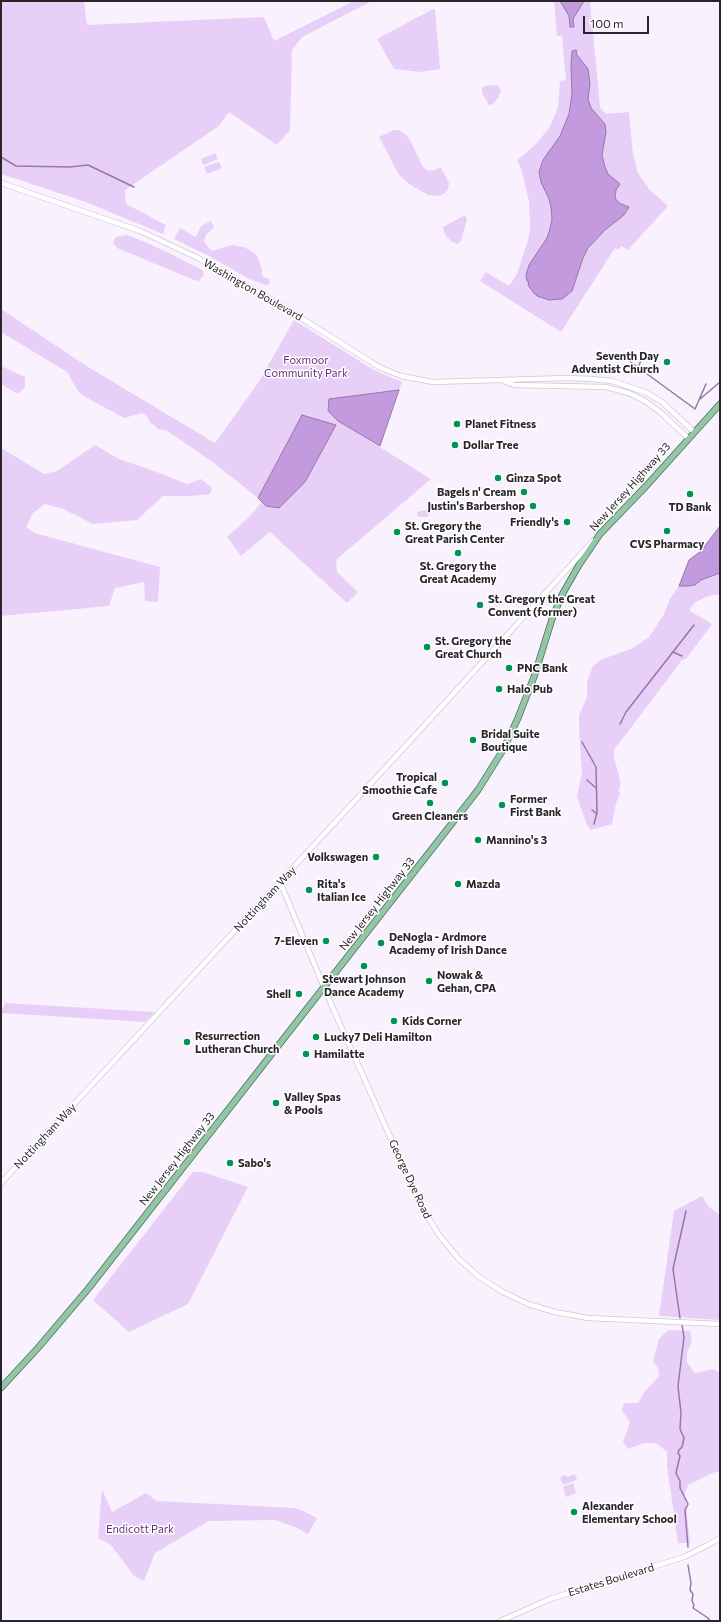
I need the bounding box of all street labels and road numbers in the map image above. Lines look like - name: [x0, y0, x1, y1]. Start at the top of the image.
- street label: Washington Boulevard: [201, 256, 305, 324]
- street label: New Jersey Highway 33: [587, 440, 673, 534]
- street label: New Jersey Highway 33: [337, 855, 417, 953]
- street label: Nottingham Way: [231, 864, 299, 934]
- street label: Nottingham Way: [11, 1101, 79, 1171]
- street label: New Jersey Highway 33: [137, 1110, 217, 1208]
- street label: George Dye Road: [386, 1137, 434, 1221]
- street label: Estates Boulevard: [566, 1561, 656, 1599]

